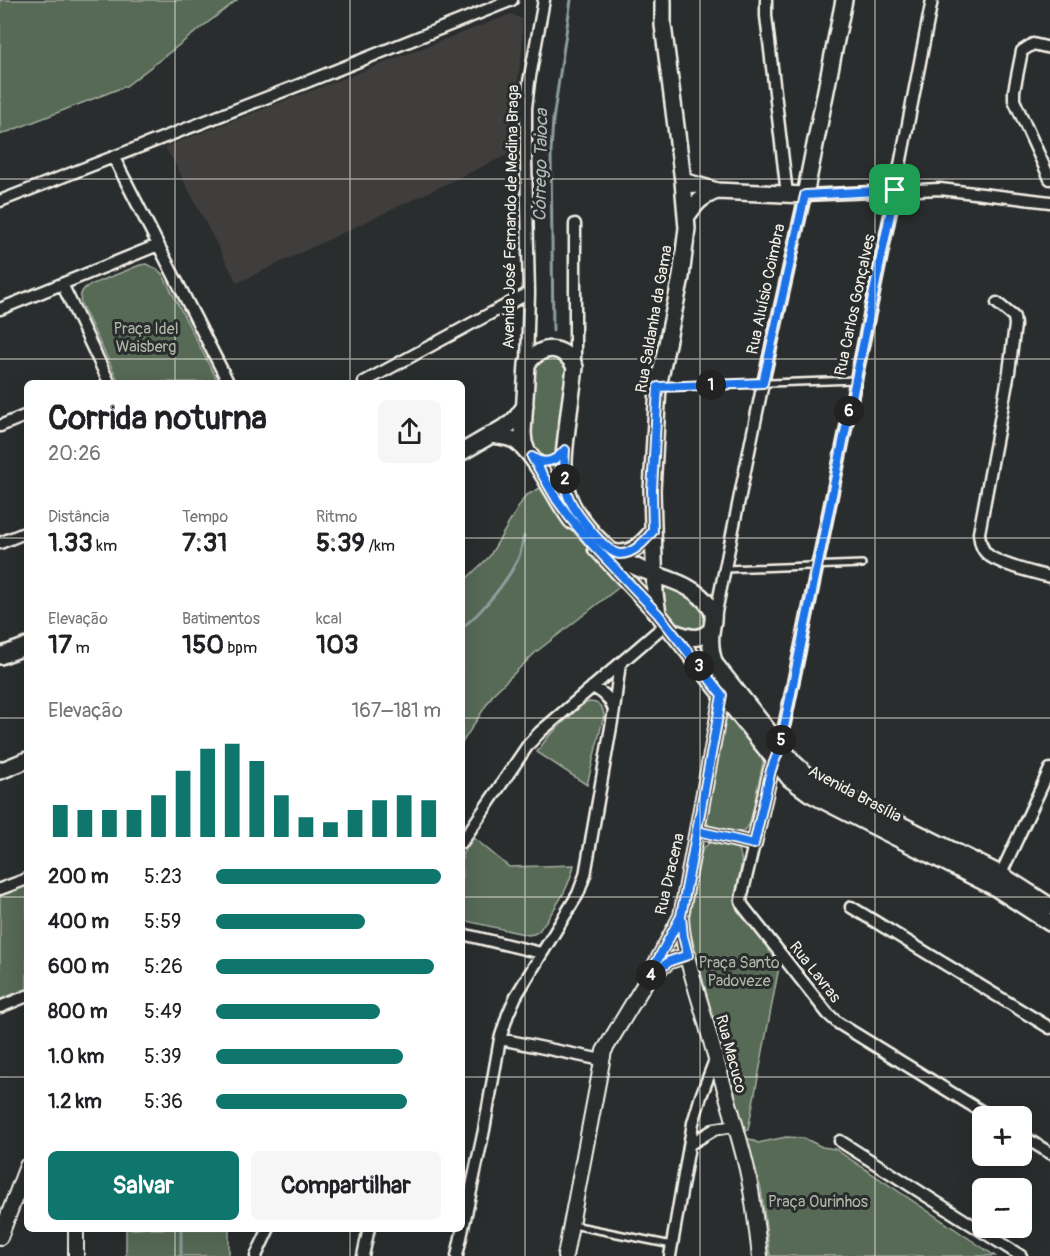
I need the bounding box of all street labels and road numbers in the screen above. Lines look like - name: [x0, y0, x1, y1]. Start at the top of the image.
- street label: Avenida José Fernando de Medina Braga: [499, 85, 523, 349]
- street label: Rua Aluísio Coimbra: [742, 222, 790, 356]
- street label: Rua Carlos Gonçalves: [830, 232, 880, 378]
- street label: Rua Saldanha da Gama: [631, 244, 677, 394]
- street label: Avenida Brasília: [805, 761, 905, 827]
- street label: Rua Dracena: [651, 831, 689, 917]
- street label: Rua Lavras: [785, 937, 845, 1007]
- street label: Rua Macuco: [711, 1013, 751, 1096]

